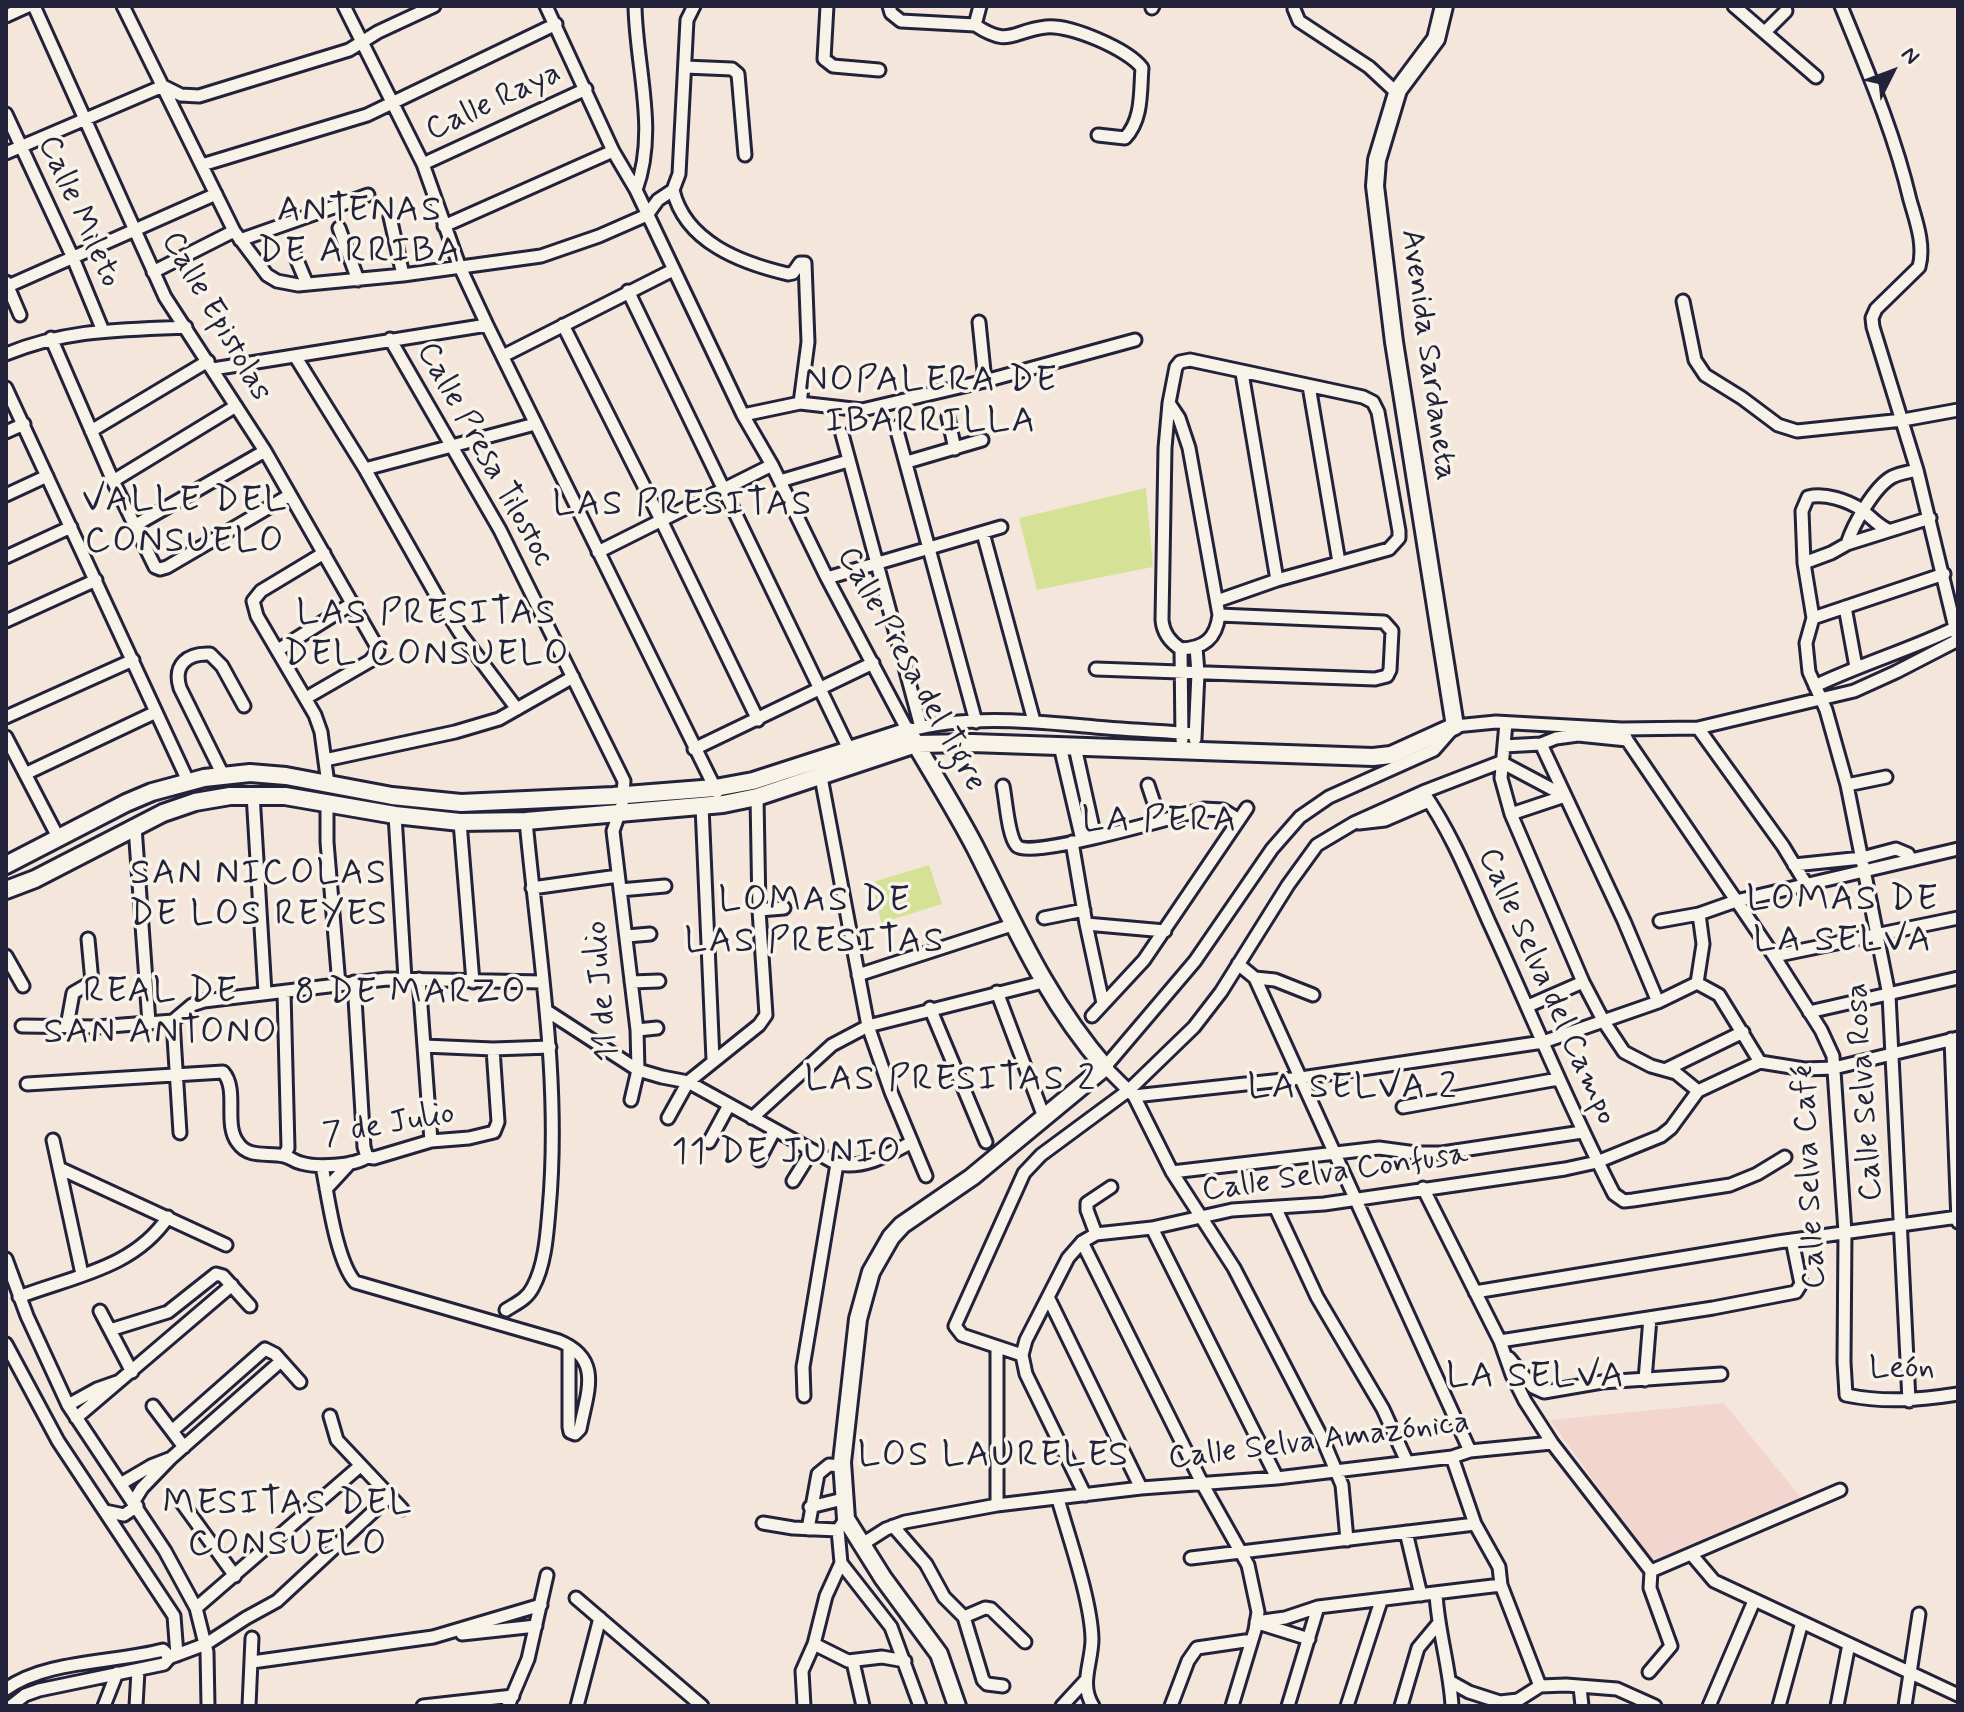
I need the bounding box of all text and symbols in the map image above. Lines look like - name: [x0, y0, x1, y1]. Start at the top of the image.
- north arrow: [1852, 32, 1932, 112]
- text: N: [1895, 41, 1925, 71]
- street label: Calle Raya: [420, 55, 568, 151]
- street label: Calle Mileto: [28, 130, 128, 294]
- district label: ANTENAS DE ARRIBA: [257, 190, 463, 275]
- street label: Calle Epistolas: [151, 225, 279, 409]
- street label: Avenida Sardaneta: [1390, 227, 1464, 483]
- street label: Calle Presa Tilostoc: [407, 336, 561, 574]
- district label: NOPALERA DE IBARRILLA: [805, 360, 1057, 445]
- district label: VALLE DEL CONSUELO: [83, 480, 287, 565]
- district label: LAS PRESITAS: [553, 484, 813, 528]
- street label: Calle Presa del Tigre: [827, 541, 993, 799]
- district label: LAS PRESITAS DEL CONSUELO: [285, 593, 569, 678]
- district label: LA PERA: [1083, 800, 1237, 844]
- street label: Calle Selva del Campo: [1468, 843, 1624, 1131]
- district label: SAN NICOLAS DE LOS REYES: [128, 853, 390, 938]
- district label: LOMAS DE LA SELVA: [1746, 879, 1940, 964]
- district label: LOMAS DE LAS PRESITAS: [685, 880, 945, 965]
- street label: 11 de Julio: [579, 919, 629, 1063]
- district label: REAL DE SAN ANTONO: [42, 971, 280, 1056]
- district label: 8 DE MARZO: [296, 972, 526, 1016]
- street label: Calle Selva Rosa: [1839, 982, 1893, 1202]
- district label: LAS PRESITAS 2: [805, 1059, 1097, 1103]
- street label: Calle Selva Café: [1786, 1064, 1836, 1290]
- district label: LA SELVA 2: [1248, 1067, 1458, 1111]
- street label: 7 de Julio: [320, 1096, 458, 1156]
- district label: 11 DE JUNIO: [672, 1132, 902, 1176]
- street label: Calle Selva Confusa: [1200, 1136, 1470, 1212]
- street label: León: [1869, 1350, 1935, 1390]
- district label: LA SELVA: [1446, 1356, 1626, 1400]
- street label: Calle Selva Amazónica: [1166, 1404, 1472, 1480]
- district label: LOS LAURELES: [860, 1435, 1128, 1479]
- district label: MESITAS DEL CONSUELO: [162, 1483, 414, 1568]

